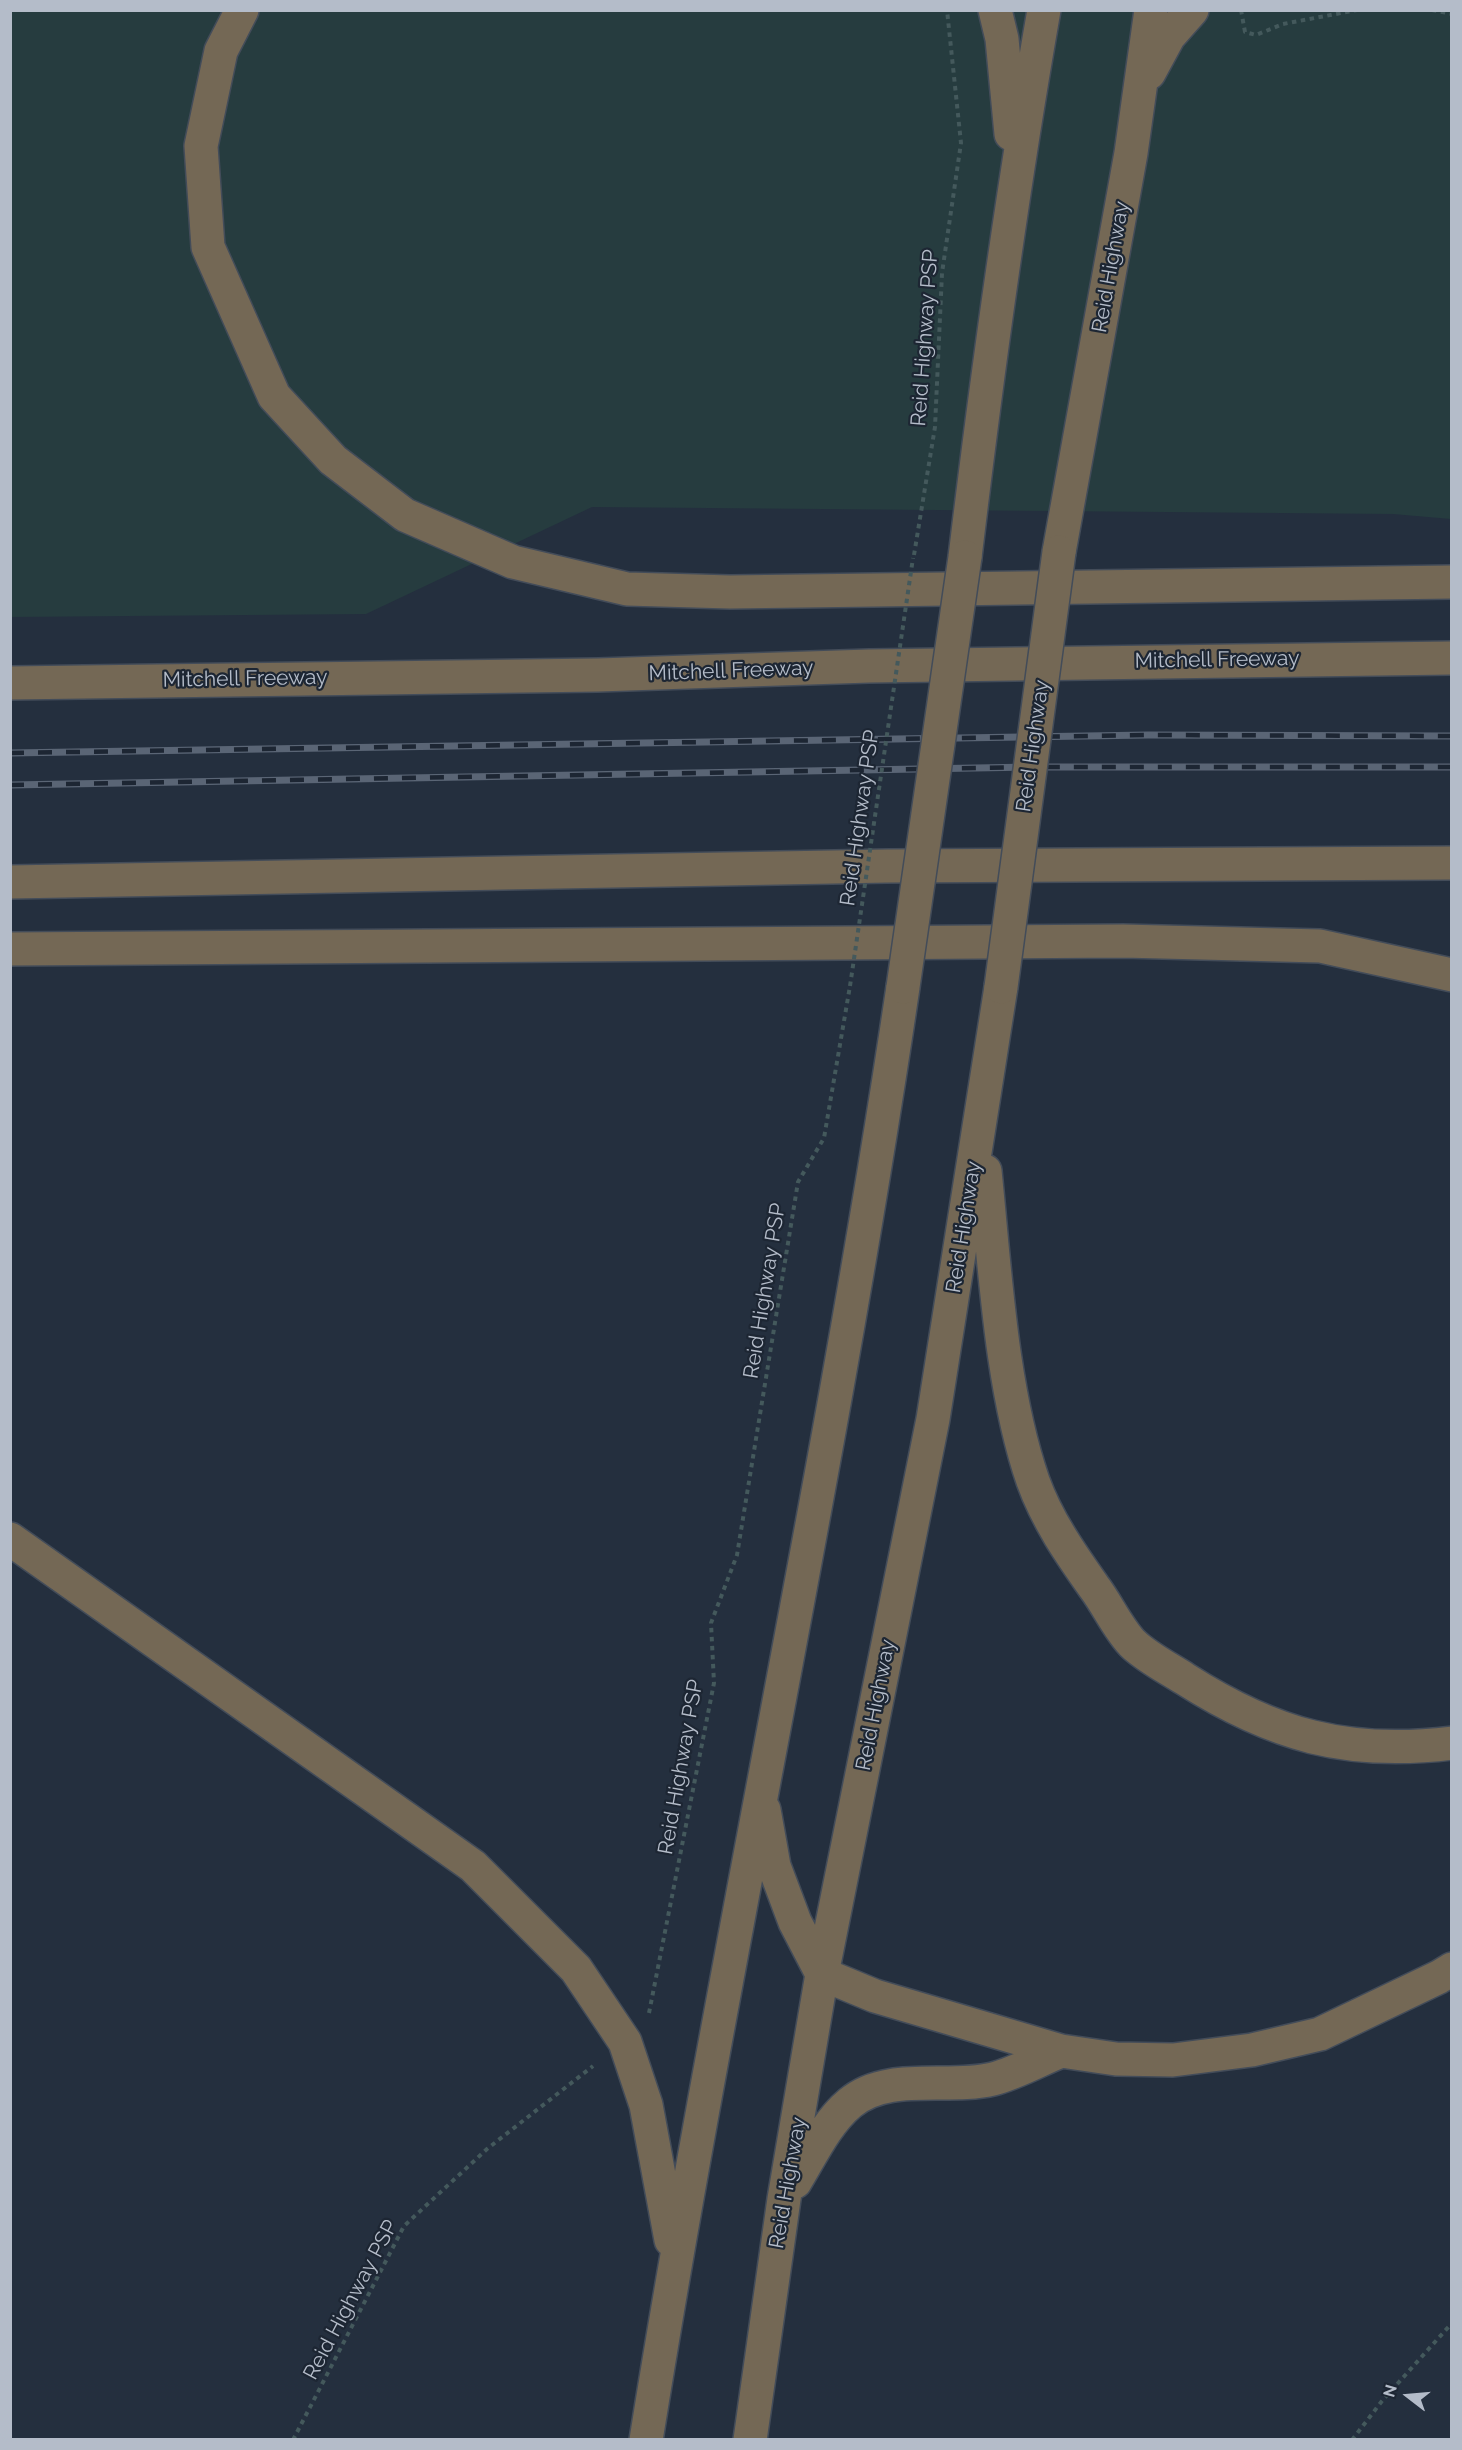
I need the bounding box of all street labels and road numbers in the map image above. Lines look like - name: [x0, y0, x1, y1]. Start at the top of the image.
- street label: Reid Highway: [1087, 199, 1135, 335]
- street label: Reid Highway PSP: [906, 249, 944, 427]
- street label: Mitchell Freeway: [1134, 646, 1300, 674]
- street label: Mitchell Freeway: [648, 656, 814, 686]
- street label: Mitchell Freeway: [162, 665, 328, 693]
- street label: Reid Highway: [1011, 678, 1055, 814]
- street label: Reid Highway PSP: [835, 728, 885, 908]
- street label: Reid Highway: [941, 1159, 987, 1295]
- street label: Reid Highway PSP: [739, 1201, 791, 1381]
- street label: Reid Highway: [851, 1637, 901, 1773]
- street label: Reid Highway PSP: [653, 1678, 709, 1856]
- street label: Reid Highway: [764, 2115, 812, 2251]
- street label: Reid Highway PSP: [298, 2216, 404, 2384]

